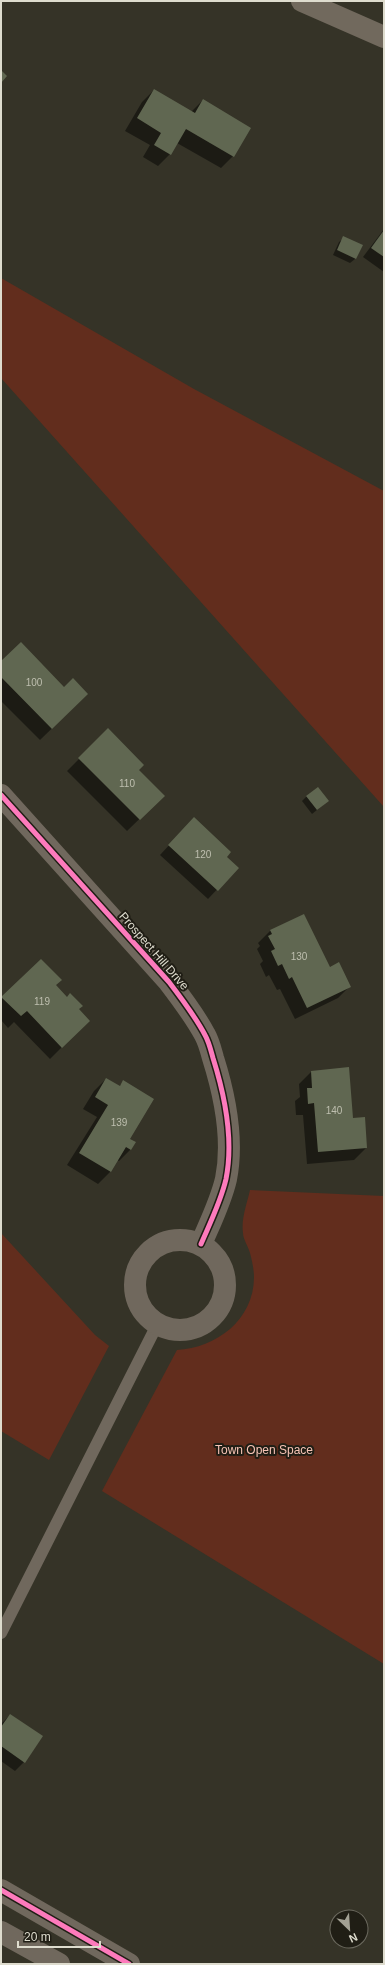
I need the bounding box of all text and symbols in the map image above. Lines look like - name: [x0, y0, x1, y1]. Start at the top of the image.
- house number: 100: [26, 677, 43, 688]
- house number: 110: [119, 778, 135, 789]
- house number: 120: [195, 849, 212, 860]
- street label: Prospect Hill Drive: [116, 909, 192, 993]
- house number: 130: [291, 951, 308, 962]
- house number: 119: [34, 996, 50, 1007]
- house number: 140: [326, 1105, 343, 1116]
- house number: 139: [111, 1117, 128, 1128]
- park label: Town Open Space: [215, 1443, 313, 1457]
- north arrow: [329, 1909, 369, 1949]
- scale bar: [18, 1923, 100, 1949]
- text: 20 m: [24, 1930, 51, 1944]
- text: N: [347, 1931, 359, 1945]

